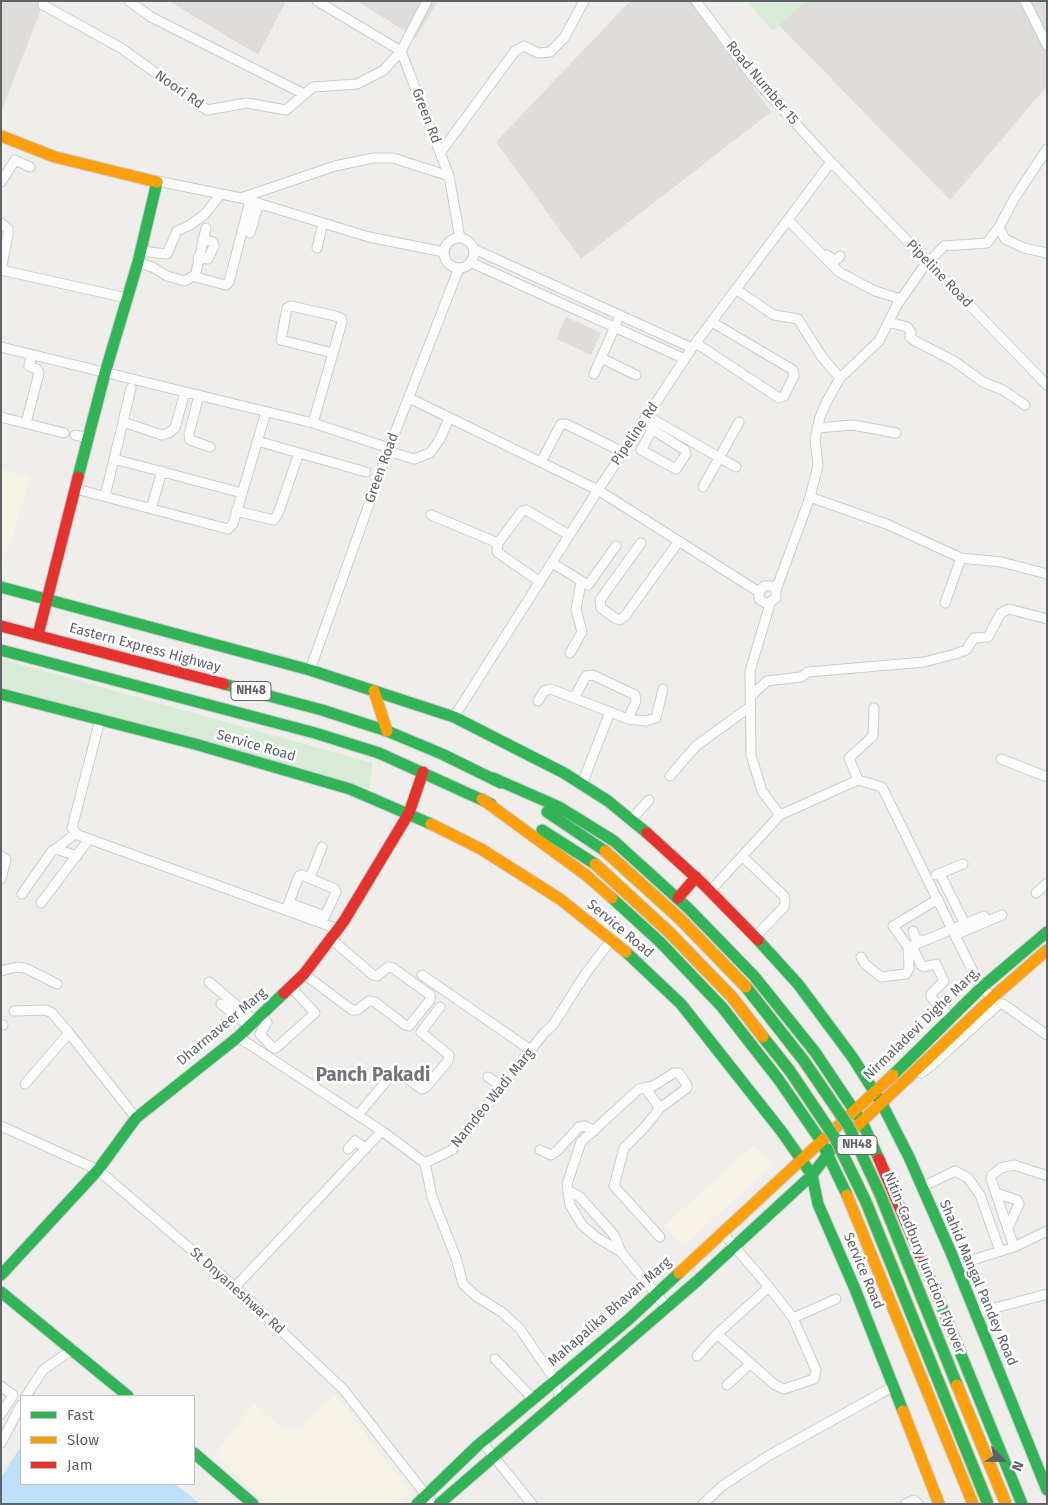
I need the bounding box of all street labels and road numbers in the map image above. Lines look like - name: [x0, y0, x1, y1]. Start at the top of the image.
- street label: Road Number 15: [722, 38, 802, 128]
- street label: Noori Rd: [151, 67, 207, 113]
- street label: Green Rd: [408, 86, 444, 146]
- street label: Pipeline Road: [902, 237, 976, 311]
- street label: Pipeline Rd: [608, 399, 662, 469]
- street label: Green Road: [362, 431, 402, 505]
- street label: Eastern Express Highway: [67, 620, 223, 676]
- road number: NH48: [231, 681, 271, 700]
- street label: Service Road: [214, 727, 298, 765]
- street label: Service Road: [583, 896, 657, 962]
- street label: Nirmaladevi Dighe Marg,: [861, 964, 983, 1084]
- street label: Dharmaveer Marg: [174, 985, 270, 1069]
- street label: Namdeo Wadi Marg: [448, 1045, 538, 1151]
- road number: NH48: [837, 1136, 877, 1154]
- street label: Nitin-Cadbury Junction Flyover: [880, 1170, 968, 1356]
- street label: Shahid Mangal Pandey Road: [935, 1197, 1021, 1369]
- street label: Service Road: [839, 1230, 887, 1312]
- street label: St Dnyaneshwar Rd: [186, 1244, 288, 1338]
- street label: Mahapalika Bhavan Marg: [545, 1254, 675, 1370]

